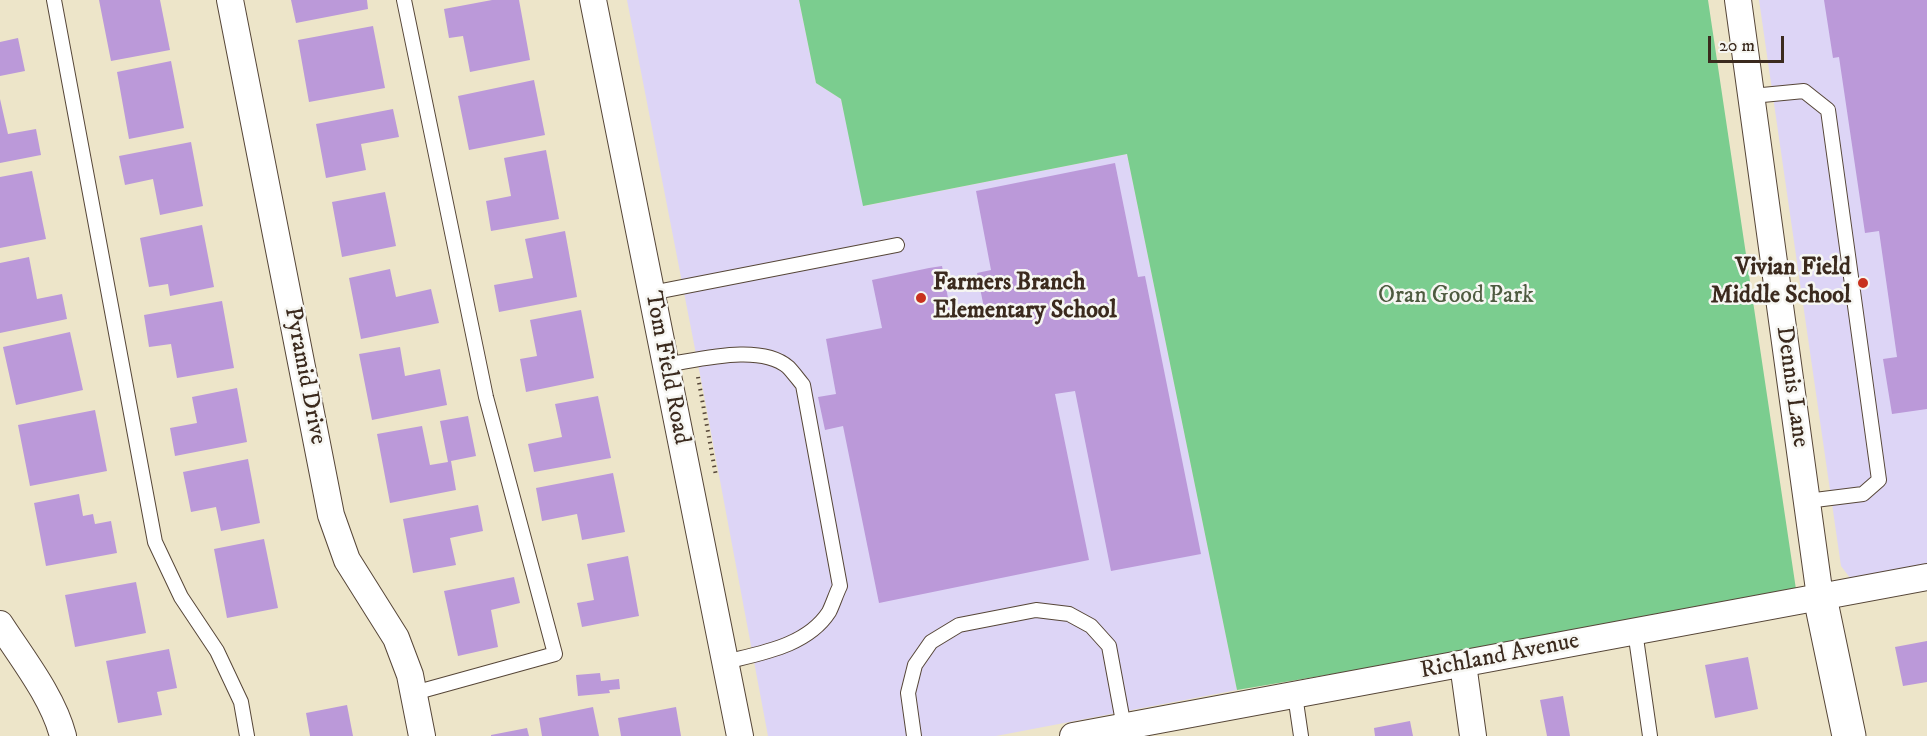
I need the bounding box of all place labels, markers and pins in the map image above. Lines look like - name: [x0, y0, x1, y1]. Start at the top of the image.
- place label: Vivian Field Middle School: [1711, 255, 1851, 311]
- place label: Farmers Branch Elementary School: [933, 270, 1117, 326]
- marker: Vivian Field Middle School: [1856, 276, 1870, 290]
- marker: Farmers Branch Elementary School: [914, 291, 928, 305]

